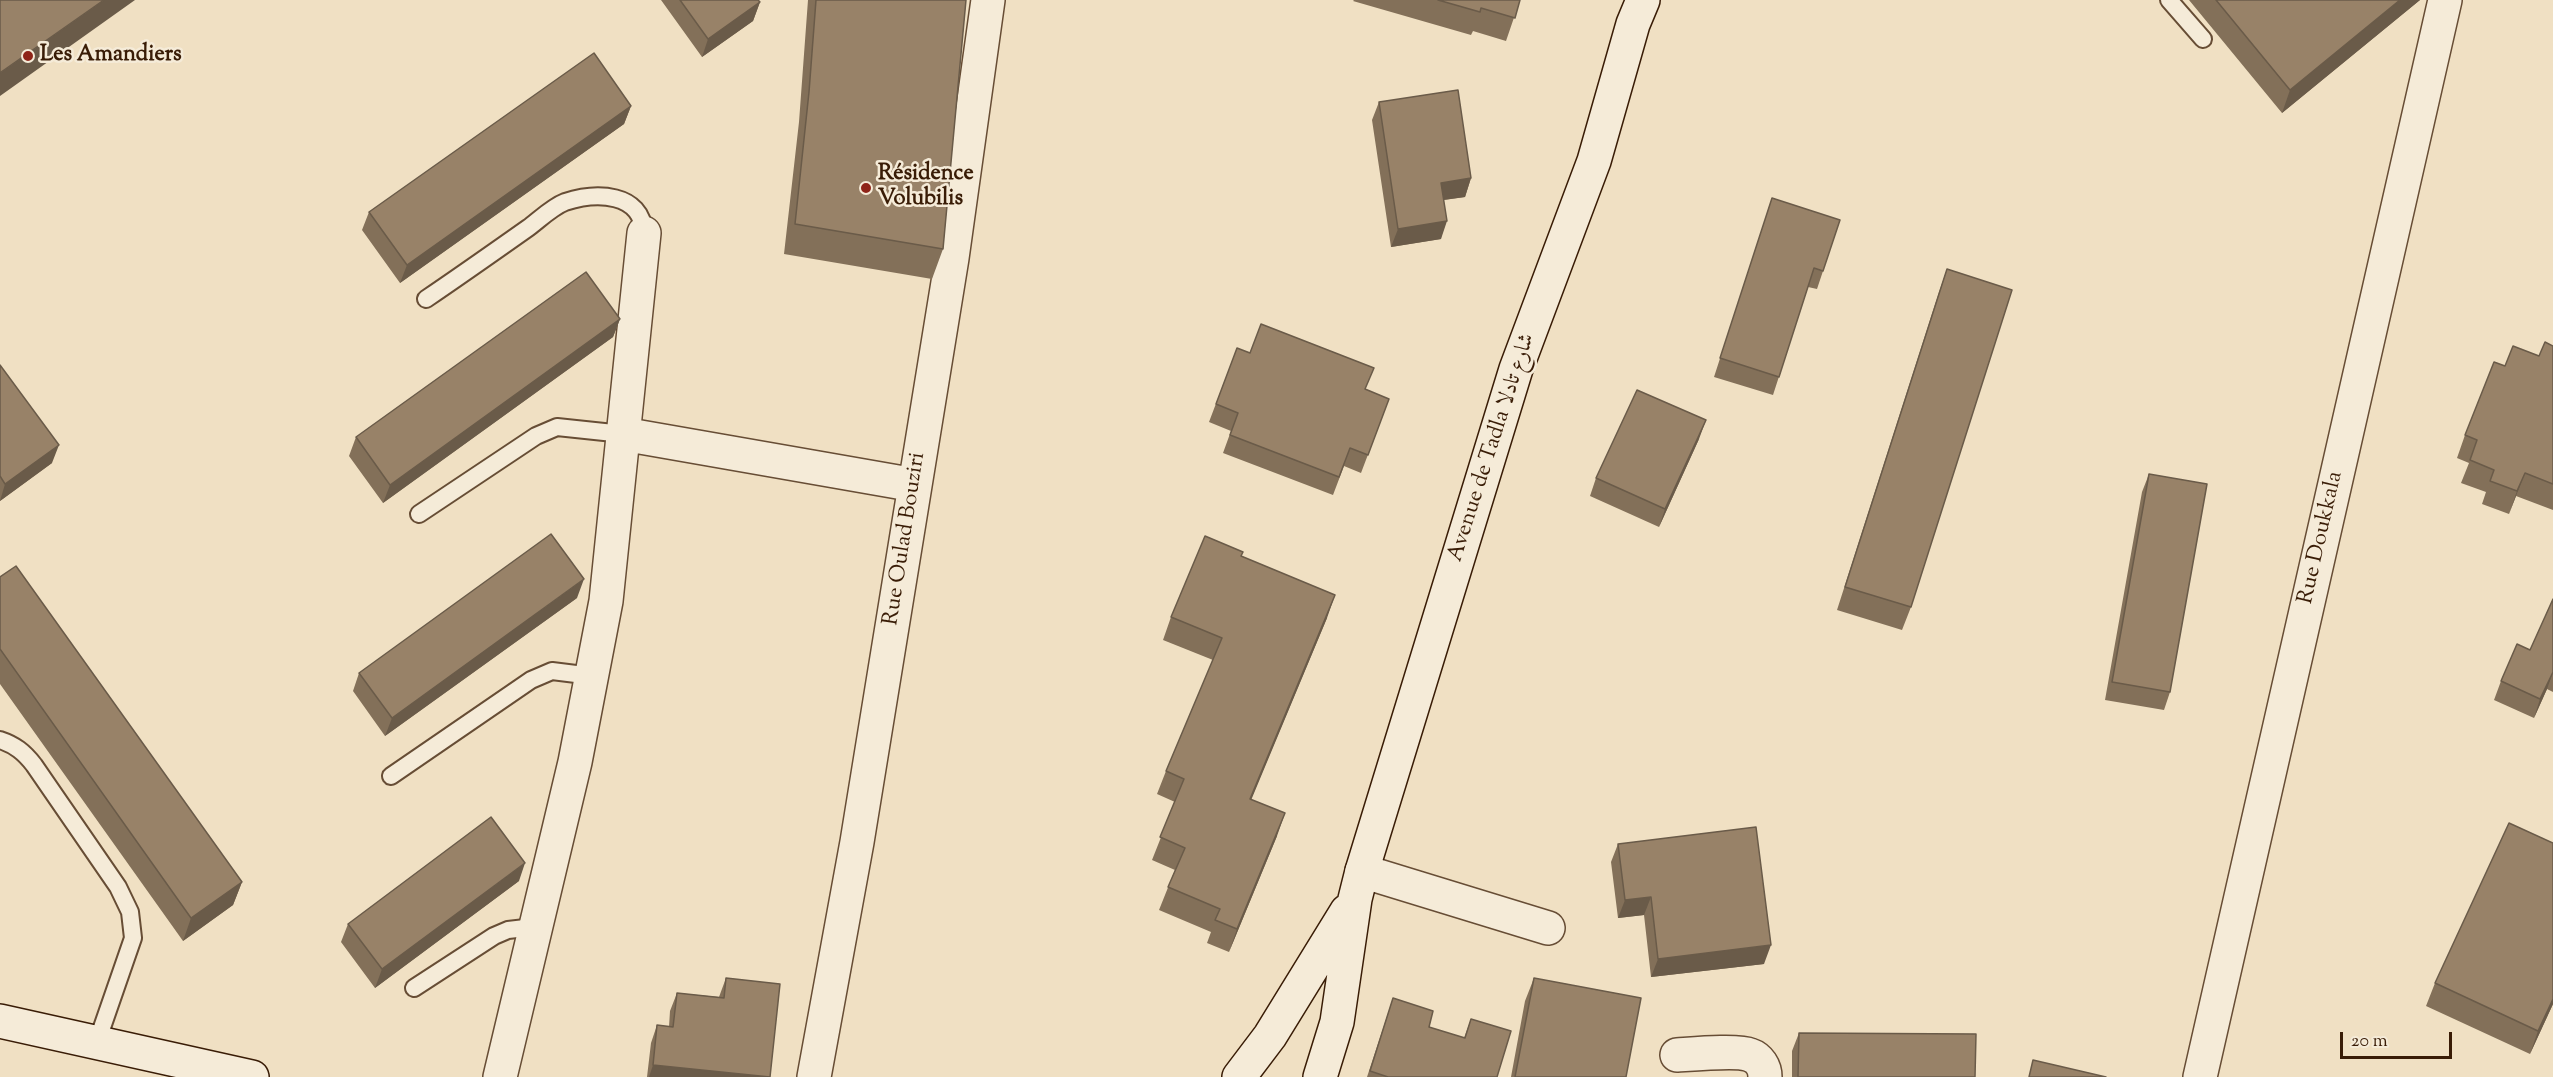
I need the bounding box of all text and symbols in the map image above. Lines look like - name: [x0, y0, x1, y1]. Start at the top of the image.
- place label: Les Amandiers: [40, 43, 182, 69]
- marker: Les Amandiers: [21, 49, 35, 63]
- place label: Résidence Volubilis: [878, 162, 974, 214]
- marker: Résidence Volubilis: [859, 181, 873, 195]
- street label: Avenue de Tadla شارع تادلا: [1444, 331, 1542, 565]
- street label: Rue Oulad Bouziri: [879, 451, 933, 627]
- street label: Rue Doukkala: [2294, 469, 2350, 607]
- scale bar: [2343, 1020, 2456, 1058]
- text: 20 m: [2351, 1029, 2388, 1055]

